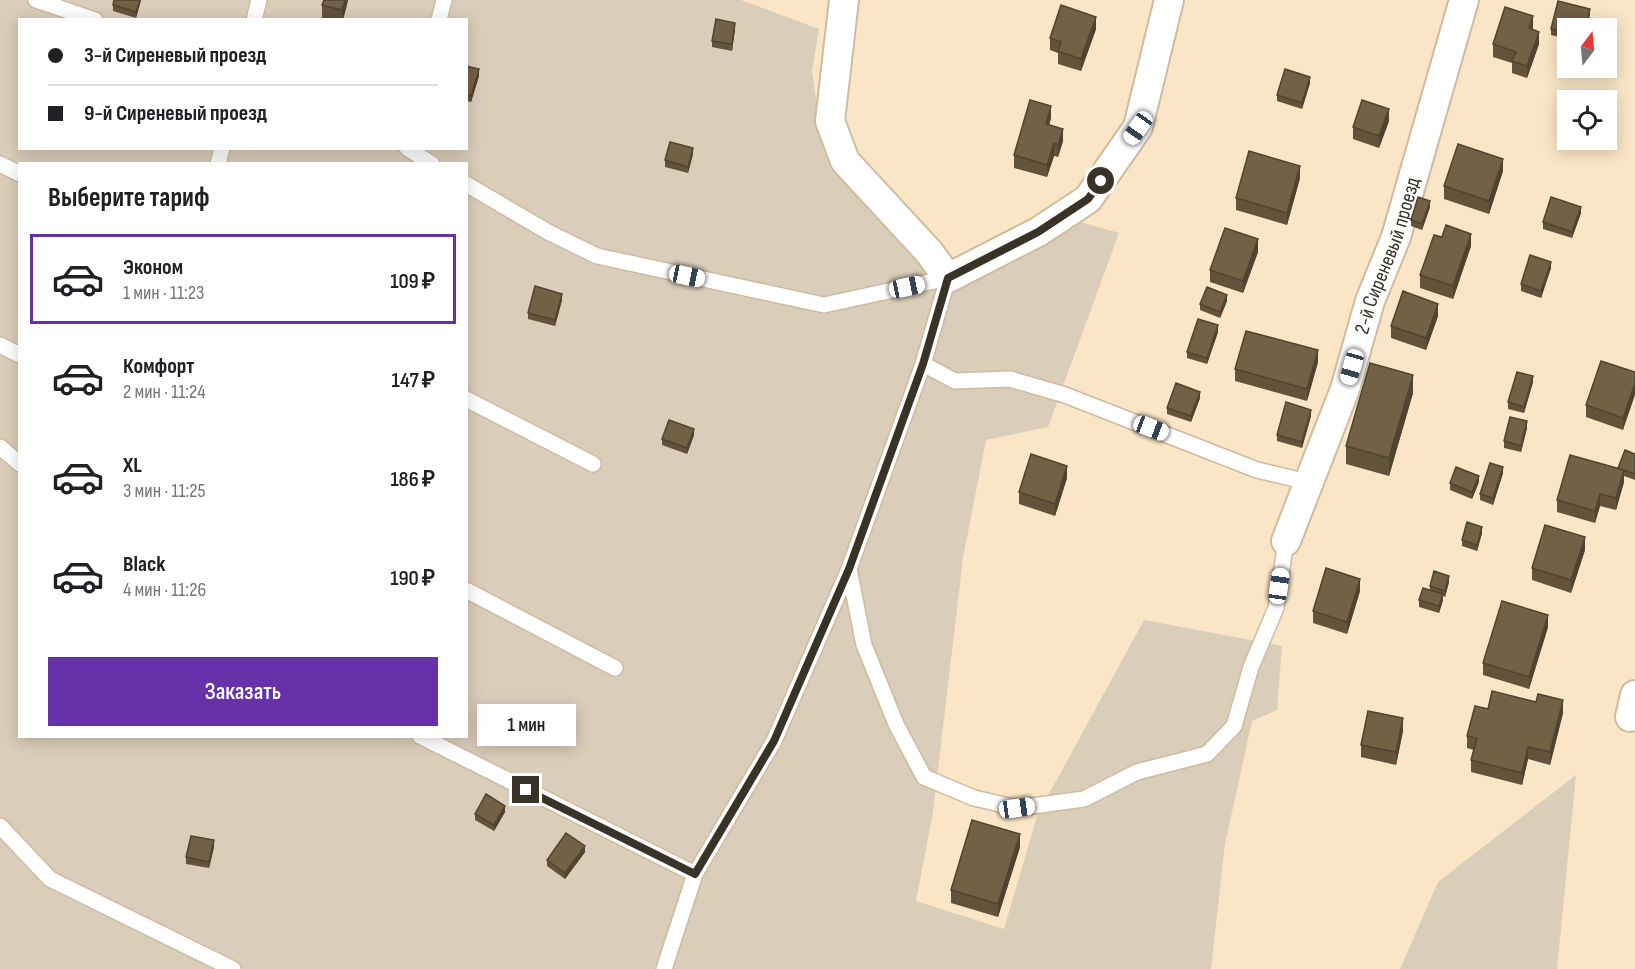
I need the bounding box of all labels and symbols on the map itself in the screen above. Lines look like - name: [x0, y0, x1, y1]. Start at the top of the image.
- north arrow: [1557, 18, 1617, 78]
- car: [1120, 108, 1156, 148]
- route start: [1087, 167, 1114, 194]
- street label: 2-й Сиреневый проезд: [1349, 174, 1425, 337]
- car: [668, 263, 706, 289]
- car: [888, 274, 926, 300]
- car: [1338, 347, 1366, 387]
- car: [1131, 413, 1171, 443]
- car: [1268, 567, 1290, 605]
- callout: 1 мин: [476, 703, 576, 745]
- route end: [512, 776, 539, 803]
- car: [998, 797, 1036, 819]

